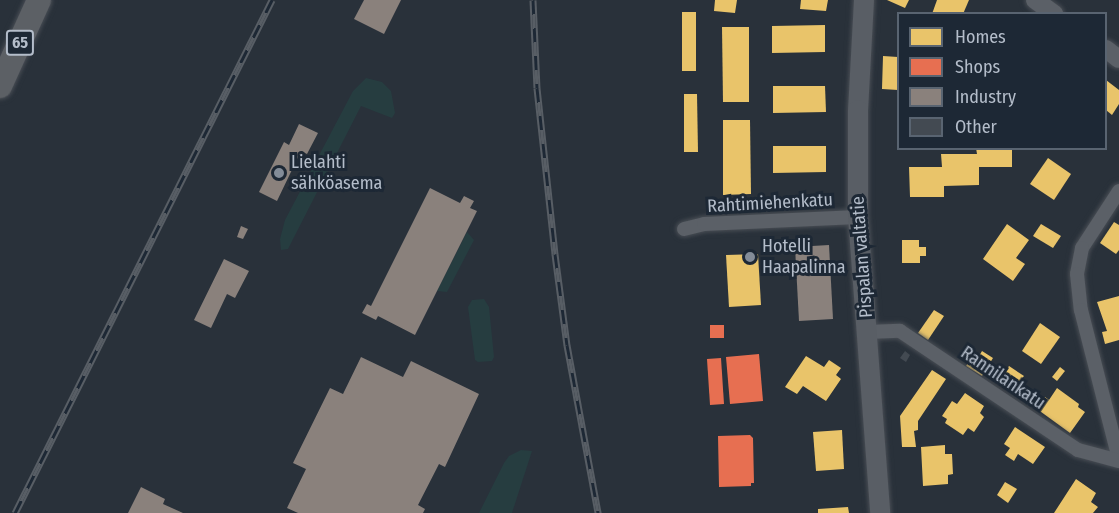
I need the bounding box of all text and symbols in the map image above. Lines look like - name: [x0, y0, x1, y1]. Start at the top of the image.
- legend: [897, 12, 1107, 150]
- text: Homes: [955, 26, 1006, 48]
- road number: 65: [5, 30, 35, 56]
- text: Shops: [955, 56, 1000, 78]
- text: Industry: [955, 86, 1016, 108]
- text: Other: [955, 116, 997, 138]
- place label: Lielahti sähköasema: [291, 152, 382, 195]
- marker: Lielahti sähköasema: [272, 166, 286, 180]
- street label: Rahtimiehenkatu: [707, 189, 833, 217]
- street label: Pispalan valtatie: [847, 195, 877, 319]
- place label: Hotelli Haapalinna: [762, 236, 846, 278]
- marker: Hotelli Haapalinna: [743, 250, 757, 264]
- street label: Rannilankatu: [957, 342, 1049, 414]

